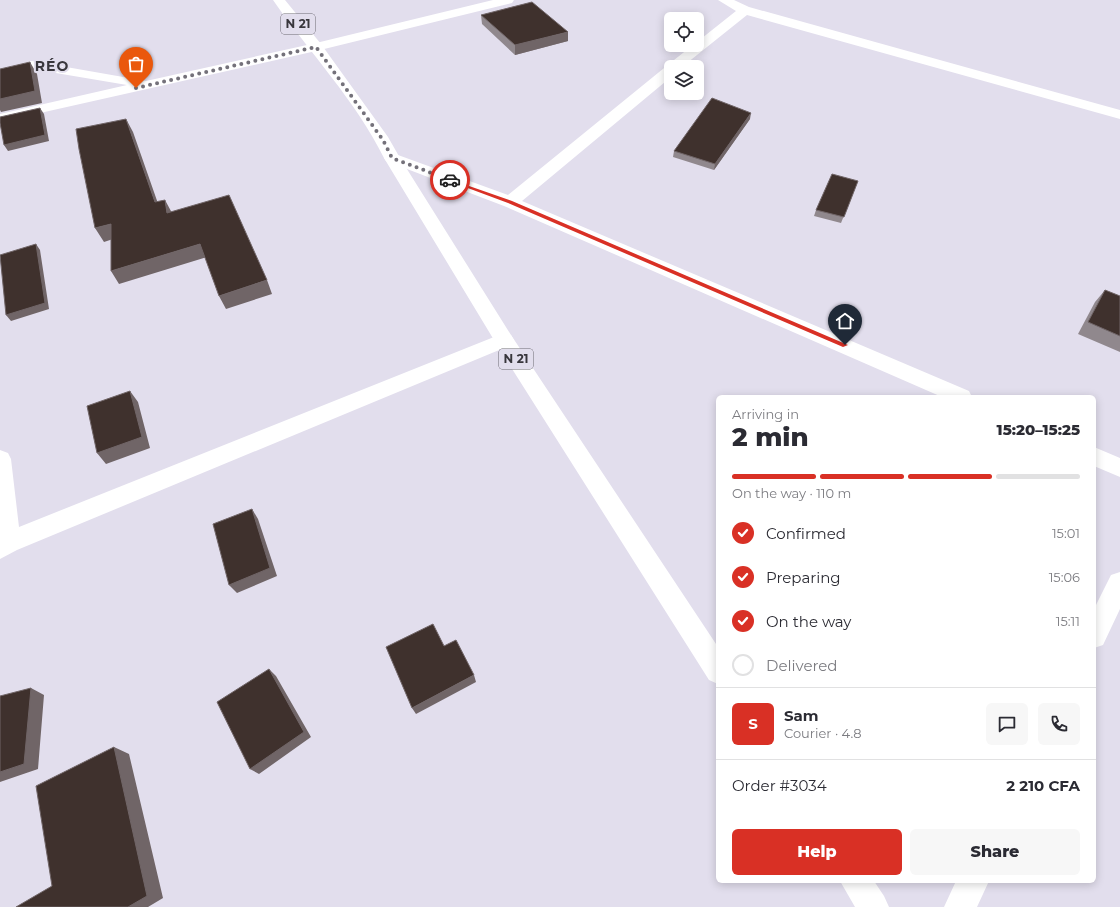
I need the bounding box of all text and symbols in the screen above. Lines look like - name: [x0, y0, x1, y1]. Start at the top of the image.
- map controls: [664, 12, 704, 100]
- button: locate: [664, 12, 704, 52]
- road number: N 21: [281, 14, 315, 34]
- pin: [119, 47, 153, 88]
- icon: bag: [125, 53, 147, 75]
- district label: RÉO: [35, 57, 69, 75]
- button: layers: [664, 60, 704, 100]
- courier: [430, 160, 470, 200]
- icon: car: [439, 169, 461, 191]
- pin: [828, 304, 862, 345]
- icon: home: [834, 310, 856, 332]
- road number: N 21: [499, 349, 533, 369]
- text: Arriving in: [732, 406, 799, 422]
- text: 15:20–15:25: [997, 420, 1080, 439]
- text: 2 min: [732, 421, 809, 453]
- text: On the way · 110 m: [732, 485, 851, 501]
- icon: check: [732, 522, 754, 544]
- text: Confirmed: [766, 524, 846, 543]
- text: 15:01: [1052, 525, 1080, 541]
- icon: check: [732, 566, 754, 588]
- text: Preparing: [766, 568, 841, 587]
- text: 15:06: [1049, 569, 1080, 585]
- icon: check: [732, 610, 754, 632]
- text: On the way: [766, 612, 851, 631]
- text: 15:11: [1056, 613, 1080, 629]
- text: Delivered: [766, 656, 838, 675]
- button: chat: [986, 703, 1028, 745]
- button: phone: [1038, 703, 1080, 745]
- text: Sam: [784, 706, 819, 725]
- text: S: [748, 714, 758, 733]
- text: Courier · 4.8: [784, 725, 862, 741]
- text: Order #3034: [732, 776, 827, 795]
- text: 2 210 CFA: [1006, 776, 1080, 795]
- button: Help: [732, 829, 902, 875]
- button: Share: [910, 829, 1080, 875]

